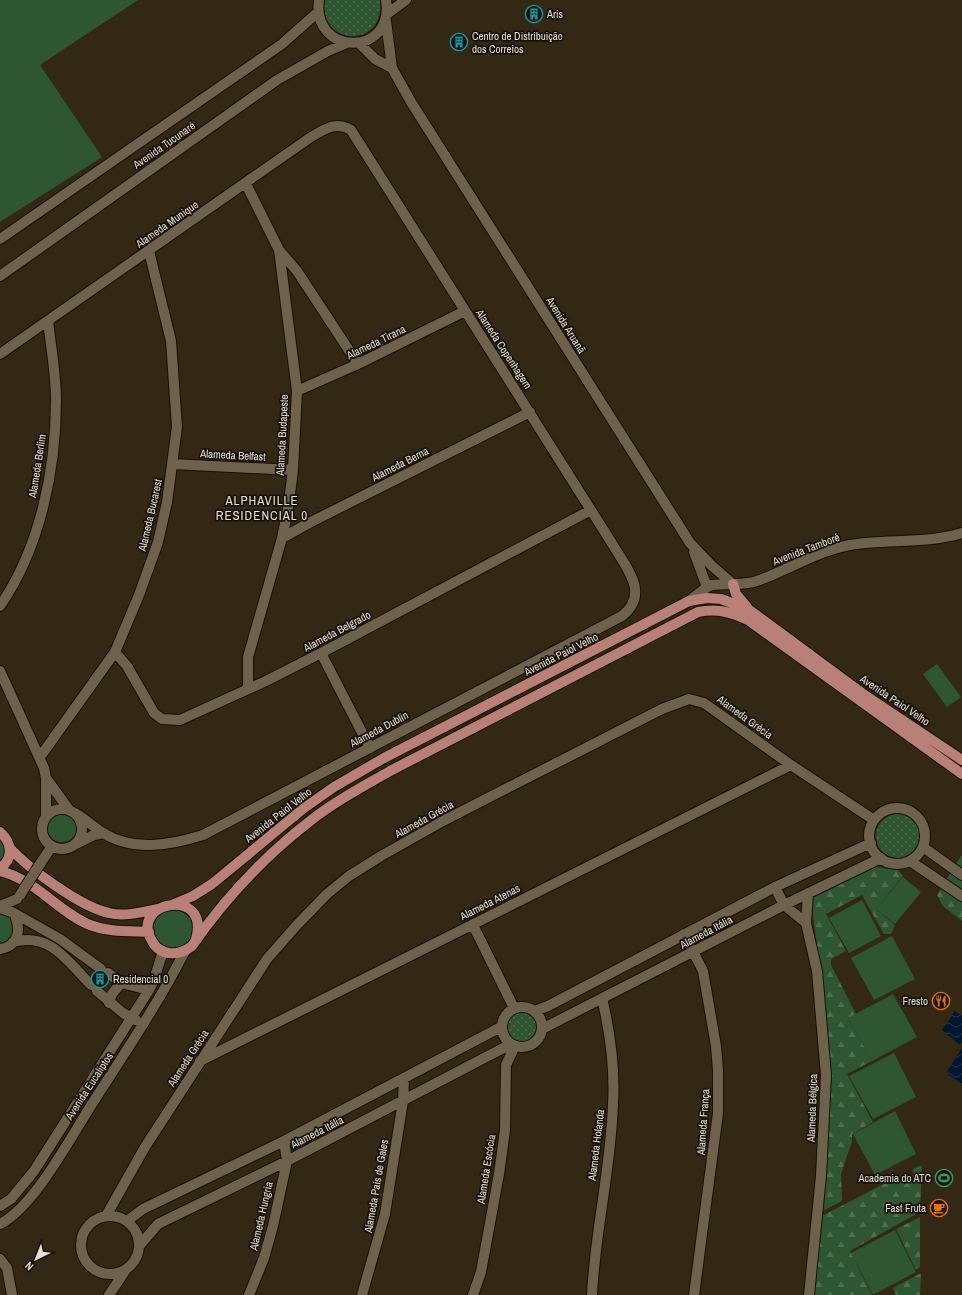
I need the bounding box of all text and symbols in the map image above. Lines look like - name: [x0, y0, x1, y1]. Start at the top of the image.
- building icon: Aris: [524, 4, 544, 24]
- place label: Aris: [546, 7, 564, 21]
- place label: Centro de Distribuição dos Correios: [472, 29, 563, 56]
- building icon: Centro de Distribuição dos Correios: [449, 32, 469, 52]
- street label: Avenida Tucunaré: [129, 118, 198, 172]
- street label: Alameda Munique: [132, 197, 201, 251]
- street label: Avenida Aruanã: [543, 293, 589, 356]
- street label: Alameda Copenhagem: [472, 306, 535, 392]
- street label: Alameda Tirana: [343, 322, 408, 363]
- street label: Alameda Budapeste: [273, 394, 291, 477]
- street label: Alameda Berlim: [25, 433, 49, 500]
- street label: Alameda Berna: [368, 444, 431, 485]
- street label: Alameda Belfast: [199, 446, 267, 464]
- street label: Alameda Bucarest: [135, 477, 165, 553]
- district label: ALPHAVILLE RESIDENCIAL 0: [216, 492, 308, 524]
- street label: Avenida Tamboré: [770, 530, 841, 569]
- street label: Alameda Belgrado: [300, 607, 373, 655]
- street label: Avenida Paiol Velho: [521, 629, 600, 679]
- street label: Avenida Paiol Velho: [857, 671, 933, 728]
- street label: Alameda Grécia: [714, 692, 775, 742]
- street label: Alameda Dublin: [346, 708, 411, 751]
- street label: Avenida Paiol Velho: [241, 785, 314, 846]
- street label: Alameda Grécia: [391, 797, 456, 841]
- street label: Alameda Atenas: [457, 881, 523, 924]
- street label: Alameda Itália: [676, 912, 735, 952]
- building icon: Residencial 0: [90, 969, 110, 989]
- place label: Residencial 0: [113, 972, 168, 986]
- restaurant icon: Fresto: [931, 991, 951, 1011]
- place label: Fresto: [902, 994, 928, 1008]
- street label: Alameda Grécia: [164, 1027, 212, 1090]
- street label: Avenida Eucaliptos: [61, 1049, 116, 1123]
- street label: Alameda Bélgica: [804, 1074, 820, 1143]
- street label: Alameda França: [694, 1088, 712, 1156]
- street label: Alameda Holanda: [585, 1109, 607, 1182]
- street label: Alameda Itália: [287, 1113, 346, 1152]
- street label: Alameda Escócia: [473, 1133, 498, 1206]
- street label: Alameda País de Gales: [361, 1138, 391, 1235]
- sports icon: Academia do ATC: [934, 1168, 954, 1188]
- place label: Academia do ATC: [857, 1171, 931, 1185]
- street label: Alameda Hungria: [246, 1180, 276, 1253]
- cafe icon: Fast Fruta: [929, 1198, 949, 1218]
- place label: Fast Fruta: [885, 1201, 926, 1215]
- north arrow: [16, 1239, 56, 1279]
- text: N: [22, 1259, 36, 1274]

